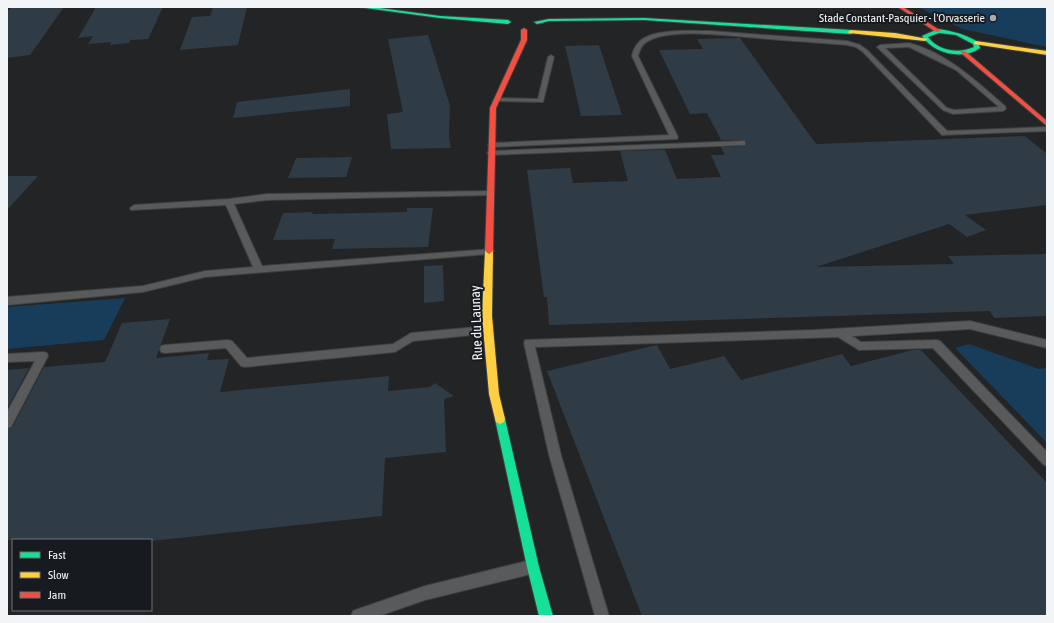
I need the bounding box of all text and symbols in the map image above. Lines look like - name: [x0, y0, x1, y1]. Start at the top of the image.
- place label: Stade Constant-Pasquier - l'Orvasserie: [819, 11, 985, 25]
- marker: Stade Constant-Pasquier - l'Orvasserie: [988, 13, 998, 23]
- street label: Rue du Launay: [467, 285, 485, 361]
- legend: [12, 539, 152, 611]
- text: Fast: [48, 548, 66, 562]
- text: Slow: [48, 568, 69, 582]
- text: Jam: [48, 588, 66, 602]

